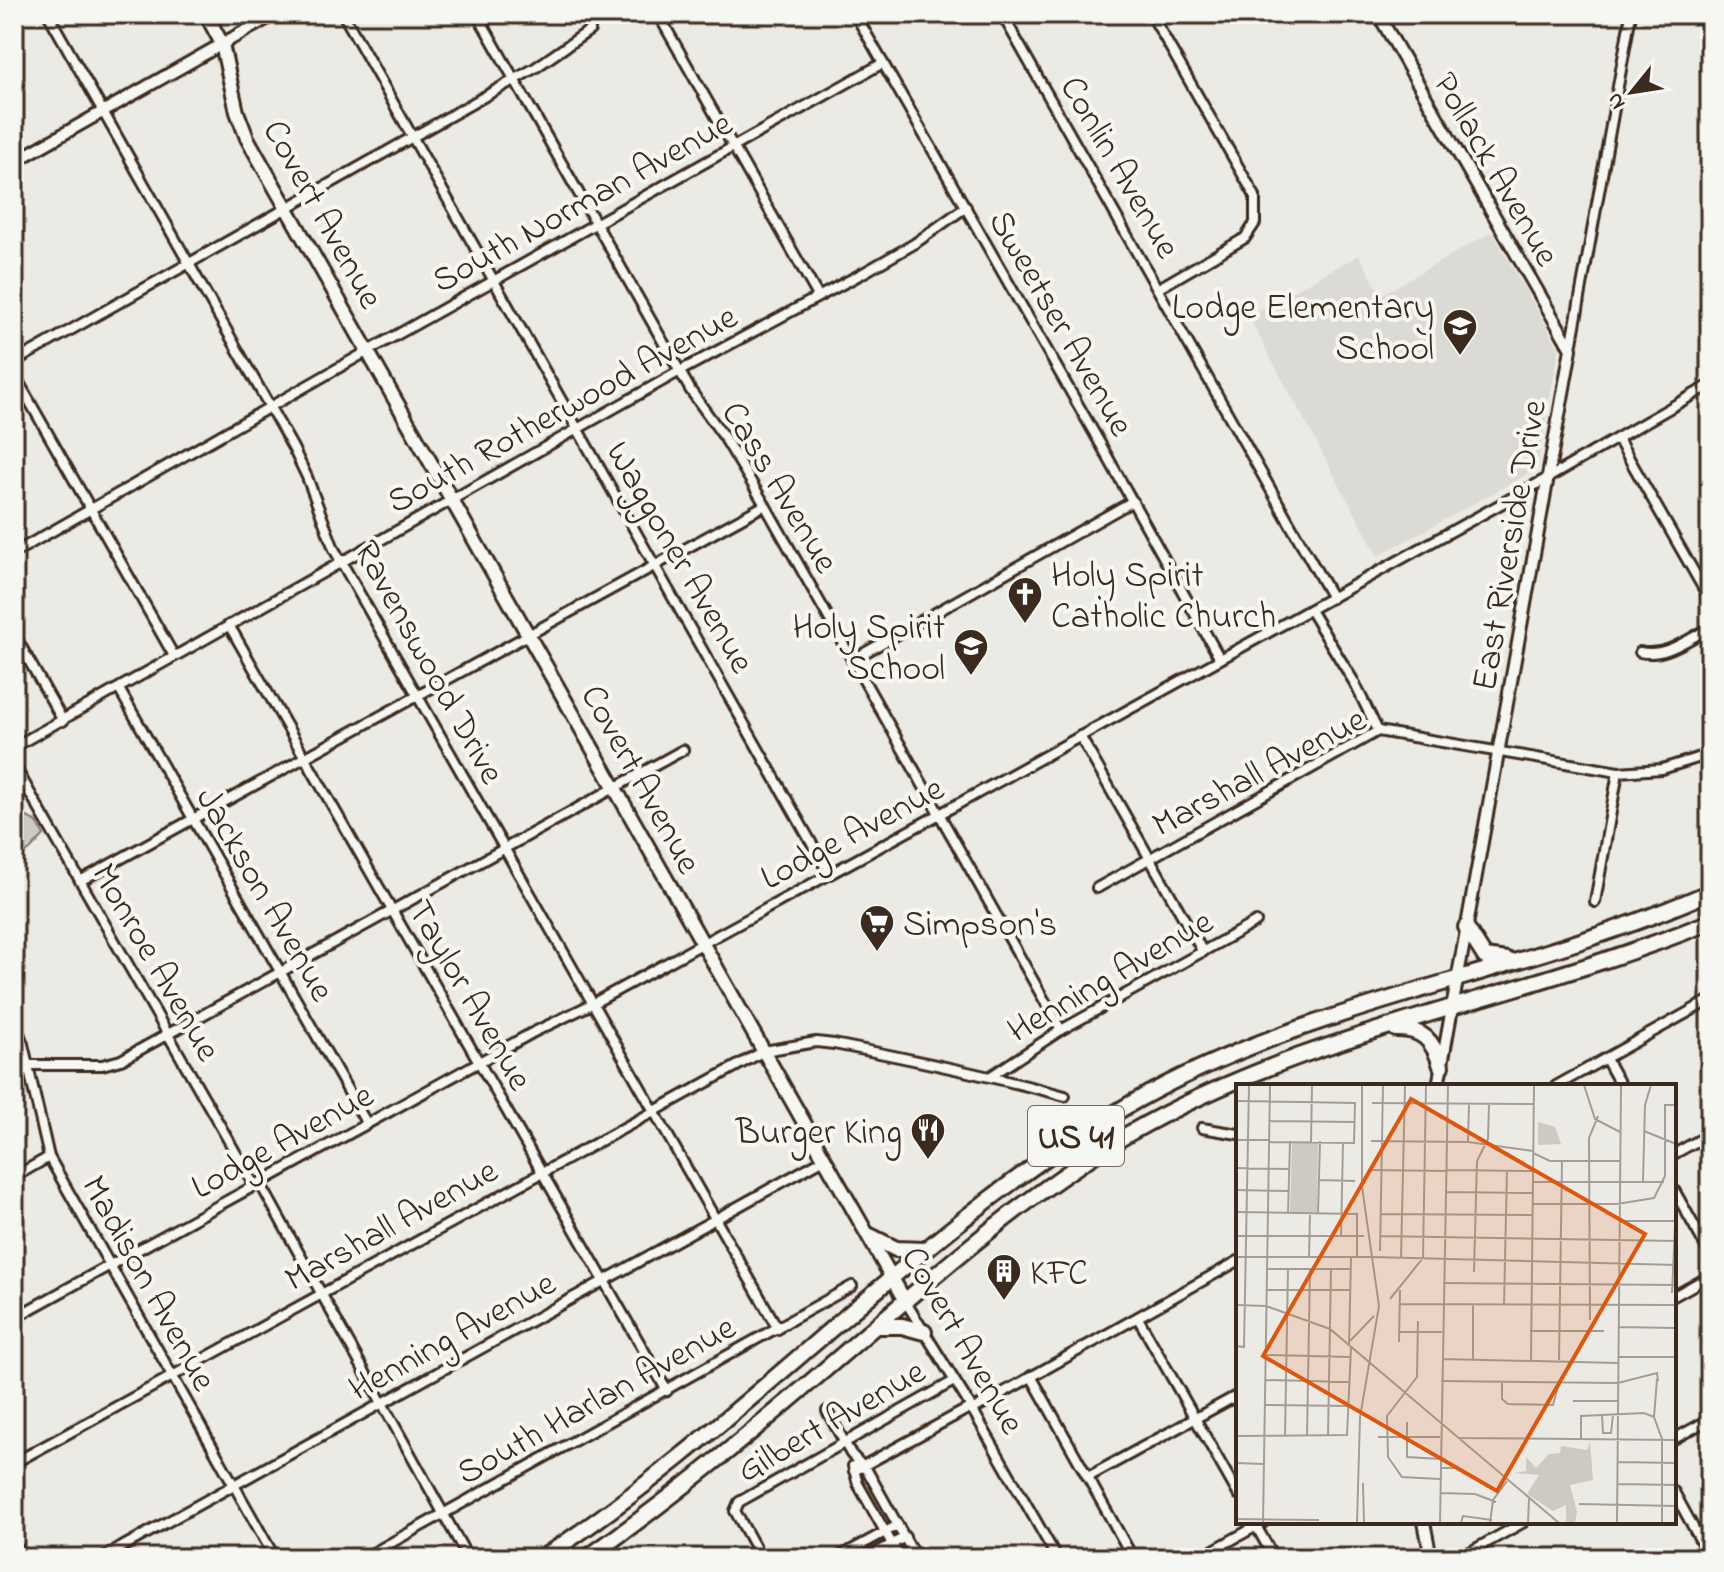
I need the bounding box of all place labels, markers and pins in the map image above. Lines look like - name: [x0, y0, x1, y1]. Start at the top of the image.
- place label: Lodge Elementary School: [1172, 283, 1434, 377]
- school or university icon: Lodge Elementary School: [1441, 307, 1479, 357]
- place label: Holy Spirit Catholic Church: [1051, 551, 1276, 645]
- church icon: Holy Spirit Catholic Church: [1006, 575, 1044, 625]
- place label: Holy Spirit School: [792, 603, 945, 697]
- school or university icon: Holy Spirit School: [952, 627, 990, 677]
- place label: Simpson's: [903, 900, 1057, 953]
- supermarket icon: Simpson's: [858, 903, 896, 953]
- place label: Burger King: [735, 1108, 902, 1161]
- restaurant icon: Burger King: [909, 1111, 947, 1161]
- place label: KFC: [1030, 1249, 1088, 1302]
- building icon: KFC: [985, 1252, 1023, 1302]

